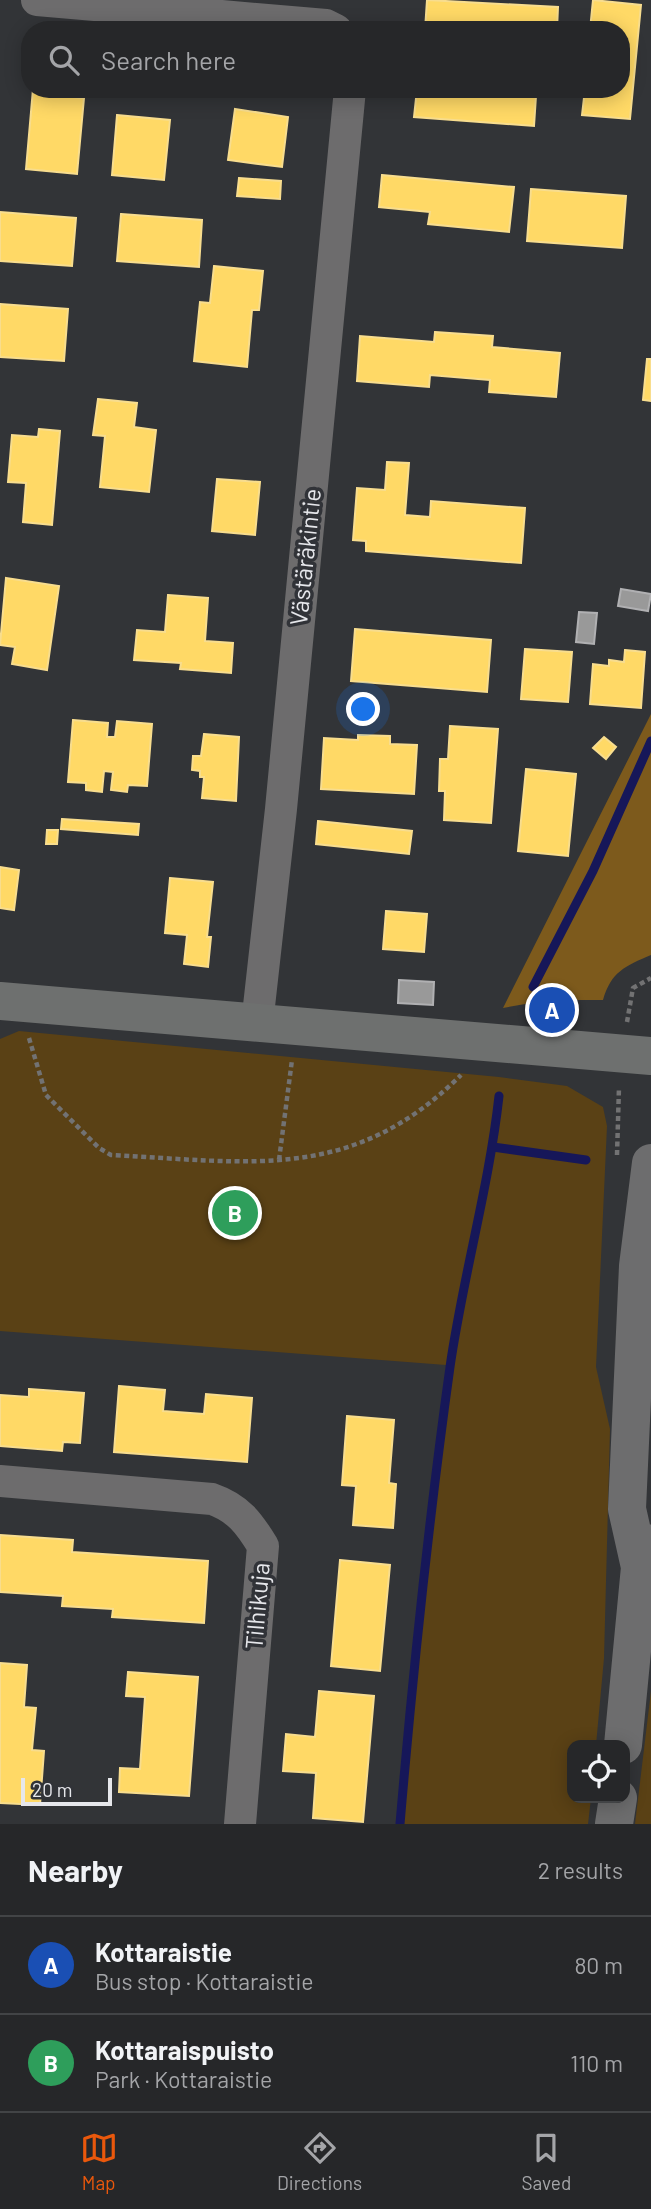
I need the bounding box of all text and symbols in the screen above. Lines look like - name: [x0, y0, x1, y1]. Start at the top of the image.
- search box: [21, 21, 630, 98]
- icon: search: [45, 41, 83, 79]
- text: Search here: [101, 44, 236, 75]
- street label: Västäräkintie: [283, 487, 326, 627]
- your location: [346, 692, 380, 726]
- pin: A: [529, 984, 575, 1036]
- pin: B: [212, 1187, 258, 1239]
- street label: Tilhikuja: [238, 1561, 275, 1651]
- map controls: [567, 1740, 630, 1803]
- button: locate: [567, 1740, 630, 1803]
- scale bar: [21, 1775, 112, 1807]
- text: 20 m: [32, 1778, 72, 1801]
- text: Nearby: [28, 1852, 123, 1888]
- text: 2 results: [538, 1856, 623, 1884]
- text: Kottaraistie: [95, 1936, 232, 1967]
- text: A: [43, 1951, 59, 1979]
- text: 80 m: [574, 1951, 623, 1979]
- text: Bus stop · Kottaraistie: [95, 1967, 314, 1995]
- text: Kottaraispuisto: [95, 2034, 274, 2065]
- text: B: [44, 2049, 58, 2077]
- text: 110 m: [570, 2049, 623, 2077]
- text: Park · Kottaraistie: [95, 2065, 272, 2093]
- tab: Map: [80, 2129, 118, 2194]
- tab: Directions: [277, 2129, 362, 2194]
- tab: Saved: [521, 2129, 571, 2194]

